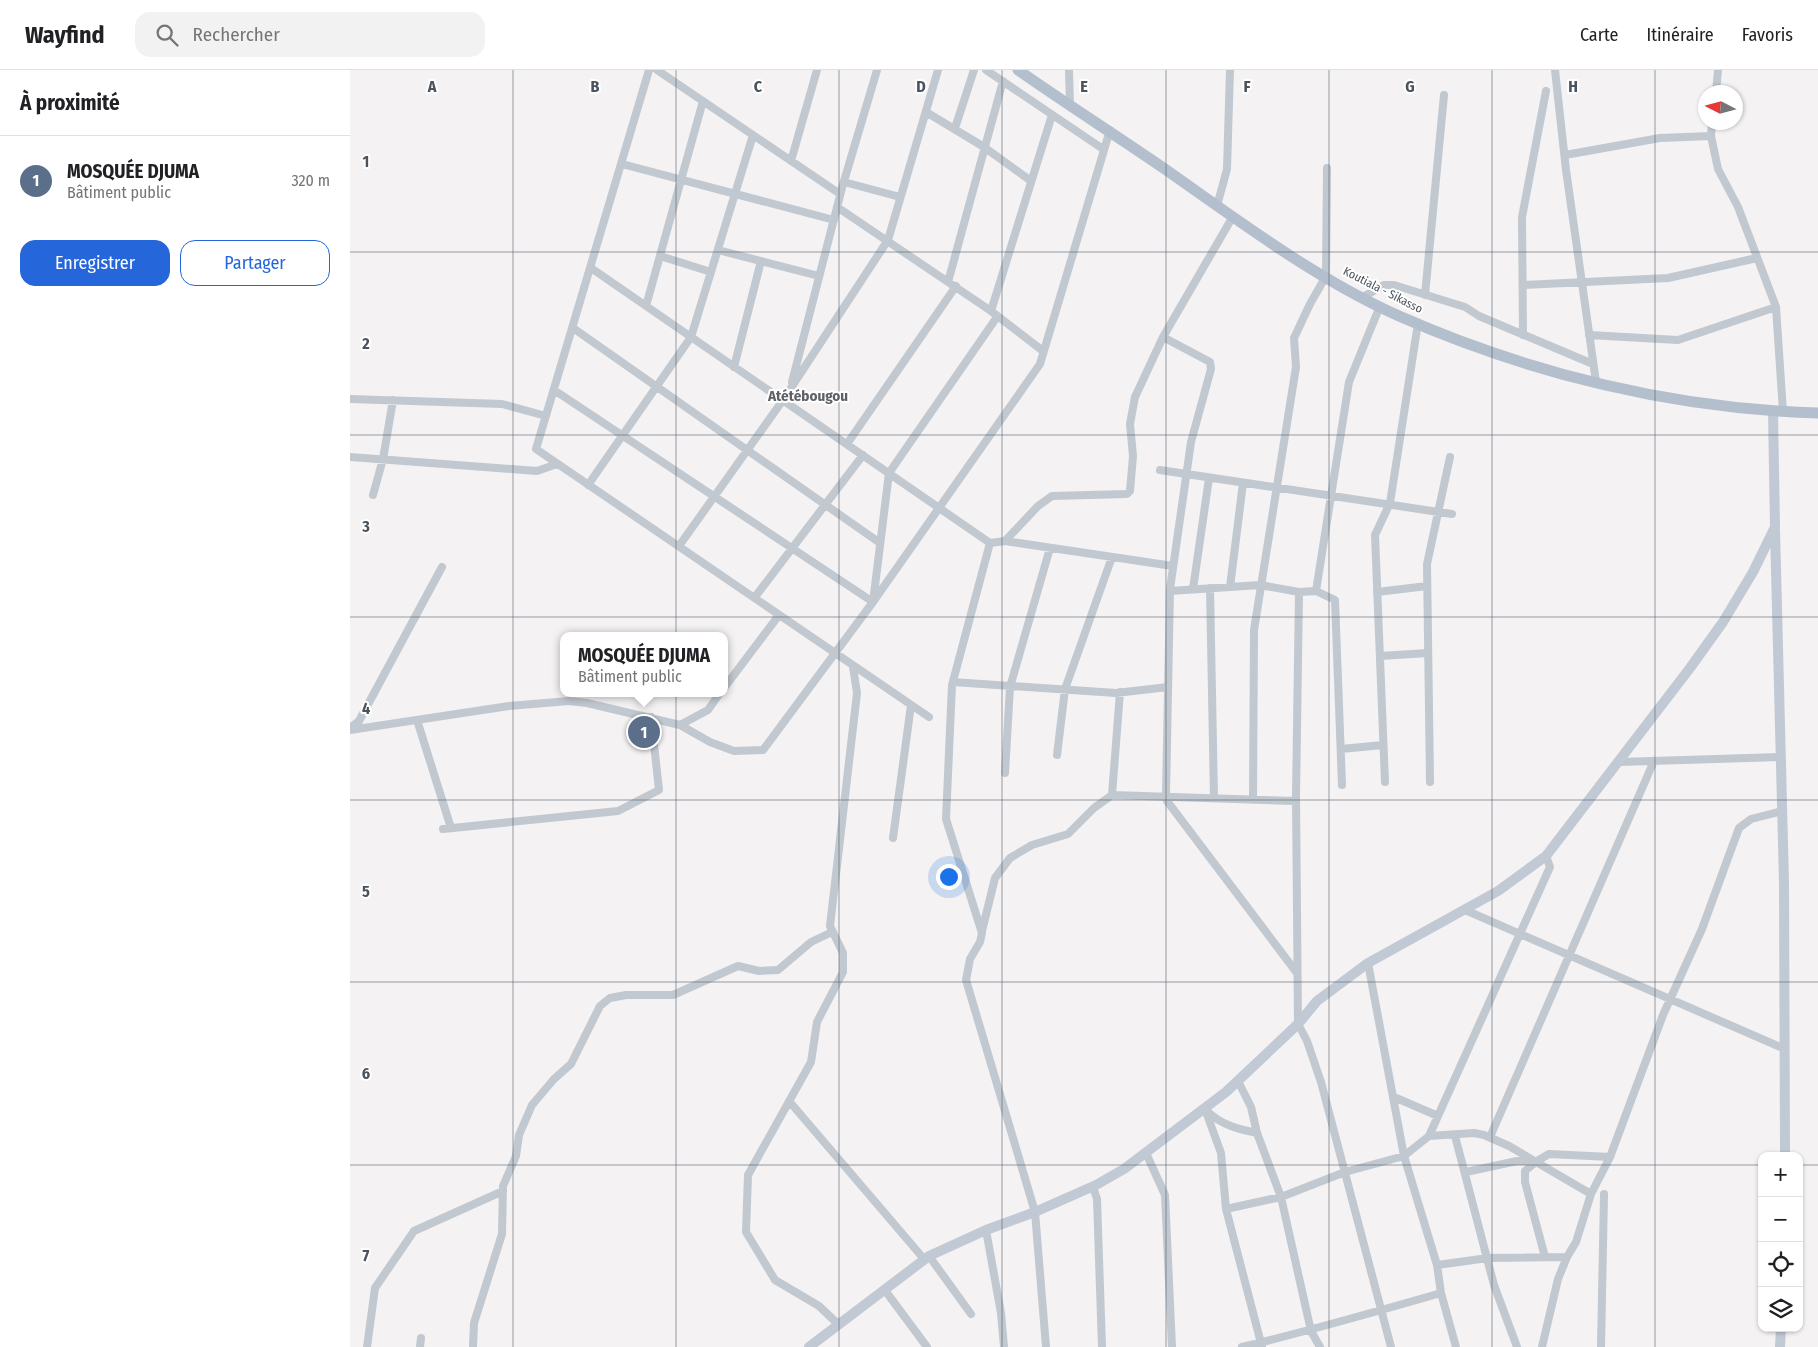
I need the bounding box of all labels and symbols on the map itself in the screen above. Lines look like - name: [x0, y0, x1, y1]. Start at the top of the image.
- text: A: [427, 77, 437, 96]
- text: B: [591, 77, 600, 96]
- text: C: [754, 77, 763, 96]
- text: D: [916, 77, 926, 96]
- text: E: [1080, 77, 1088, 96]
- text: F: [1243, 77, 1251, 96]
- text: G: [1405, 77, 1415, 96]
- text: H: [1568, 77, 1578, 96]
- north arrow: [1698, 85, 1743, 130]
- text: 1: [363, 152, 369, 171]
- street label: Koutiala - Sikasso: [1341, 264, 1425, 316]
- text: 2: [361, 334, 370, 353]
- district label: Atétébougou: [767, 387, 848, 405]
- text: 3: [361, 517, 370, 536]
- text: 4: [362, 699, 370, 718]
- pin: 1: [628, 713, 660, 751]
- your location: [936, 864, 962, 890]
- text: 5: [362, 882, 370, 901]
- text: 6: [362, 1064, 370, 1083]
- text: 7: [363, 1246, 370, 1265]

